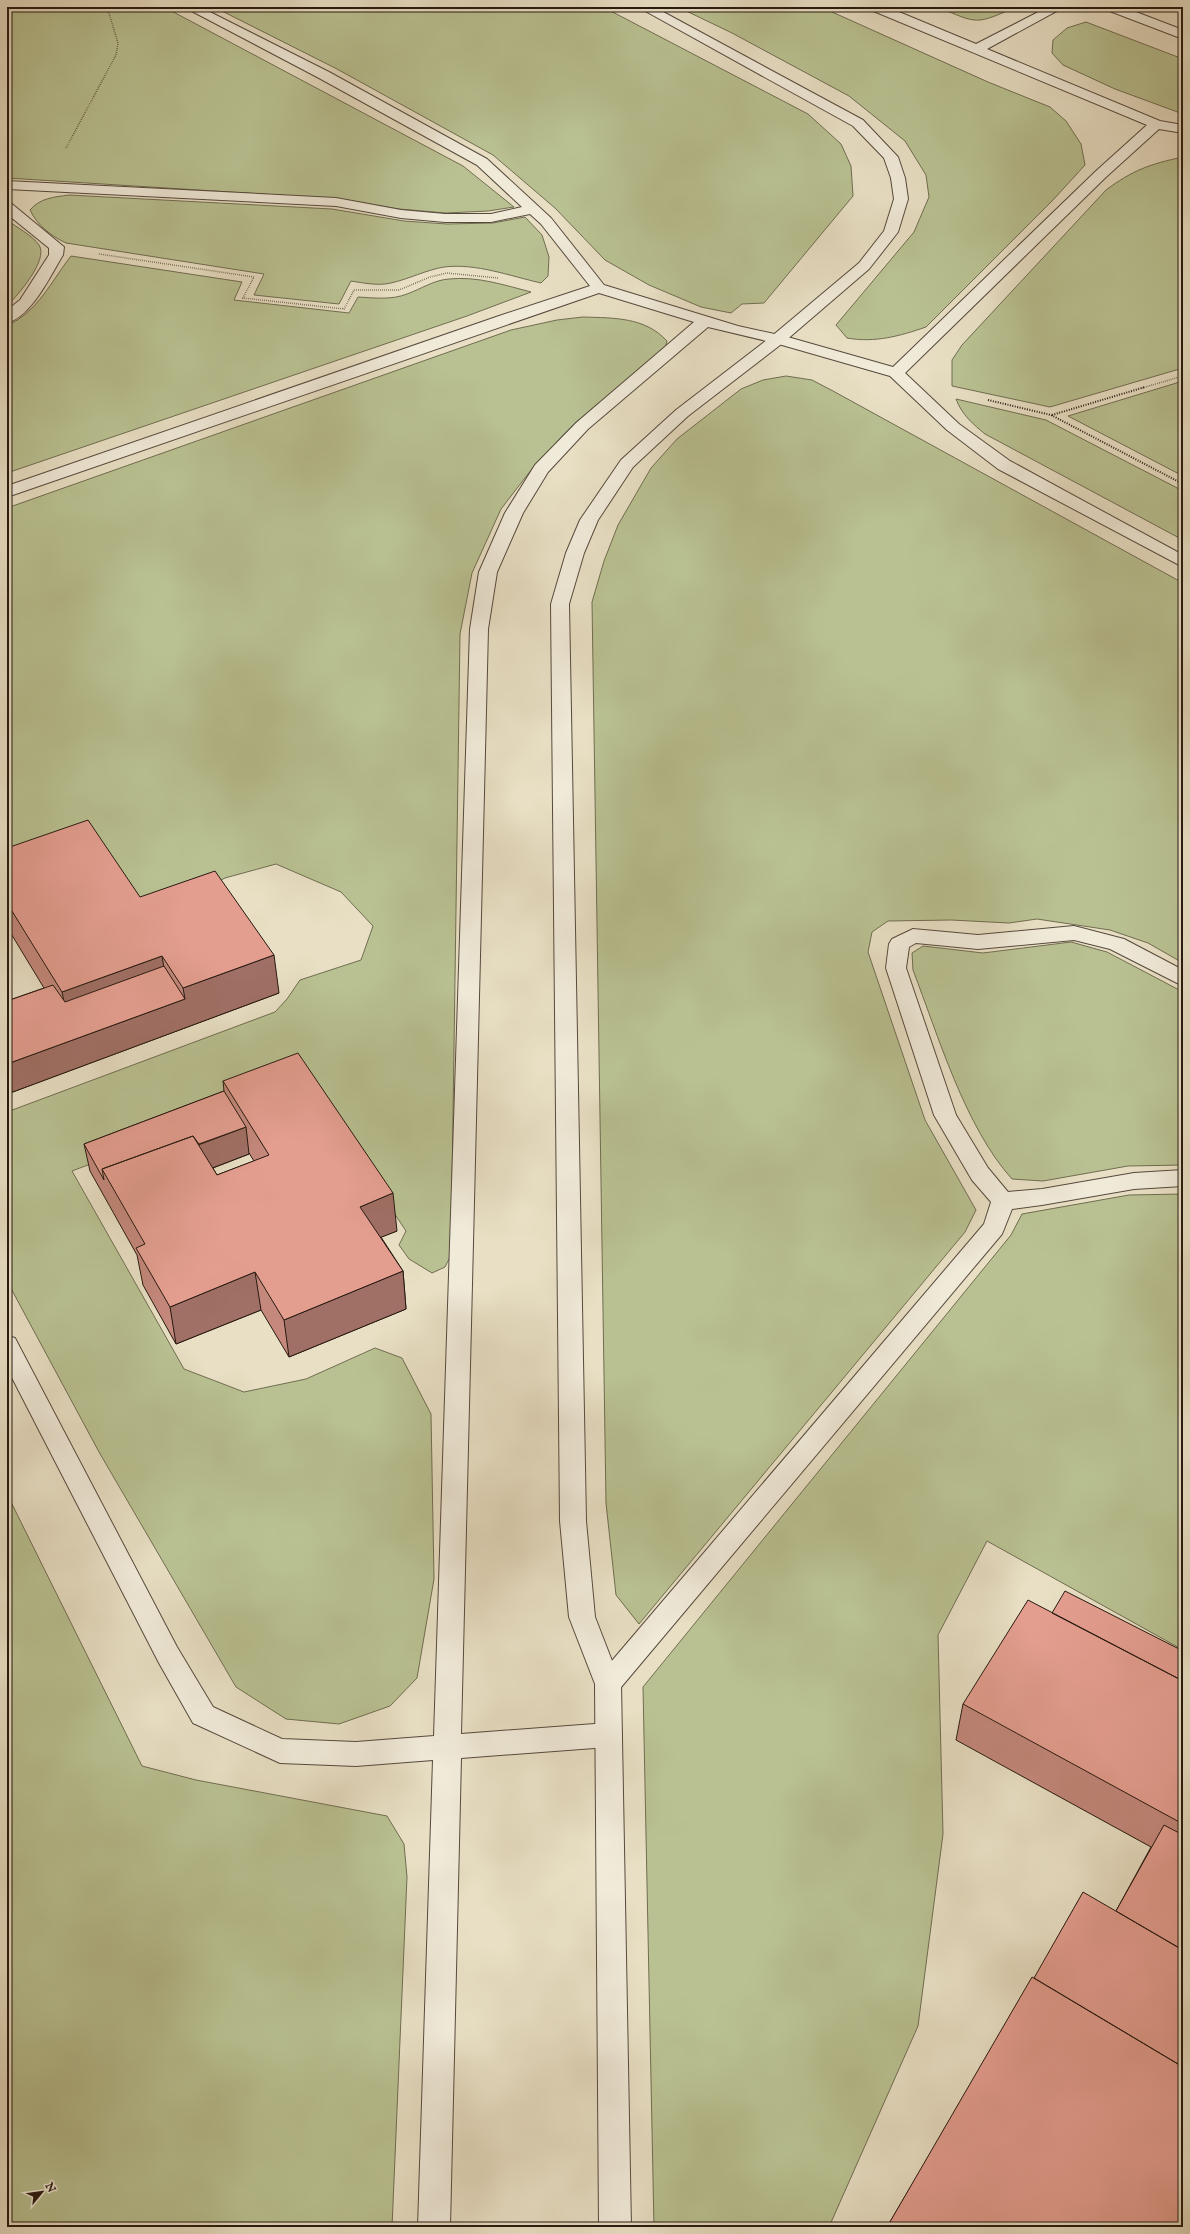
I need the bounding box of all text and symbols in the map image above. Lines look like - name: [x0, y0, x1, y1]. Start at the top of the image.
- north arrow: [22, 2172, 62, 2212]
- text: N: [41, 2179, 59, 2196]

